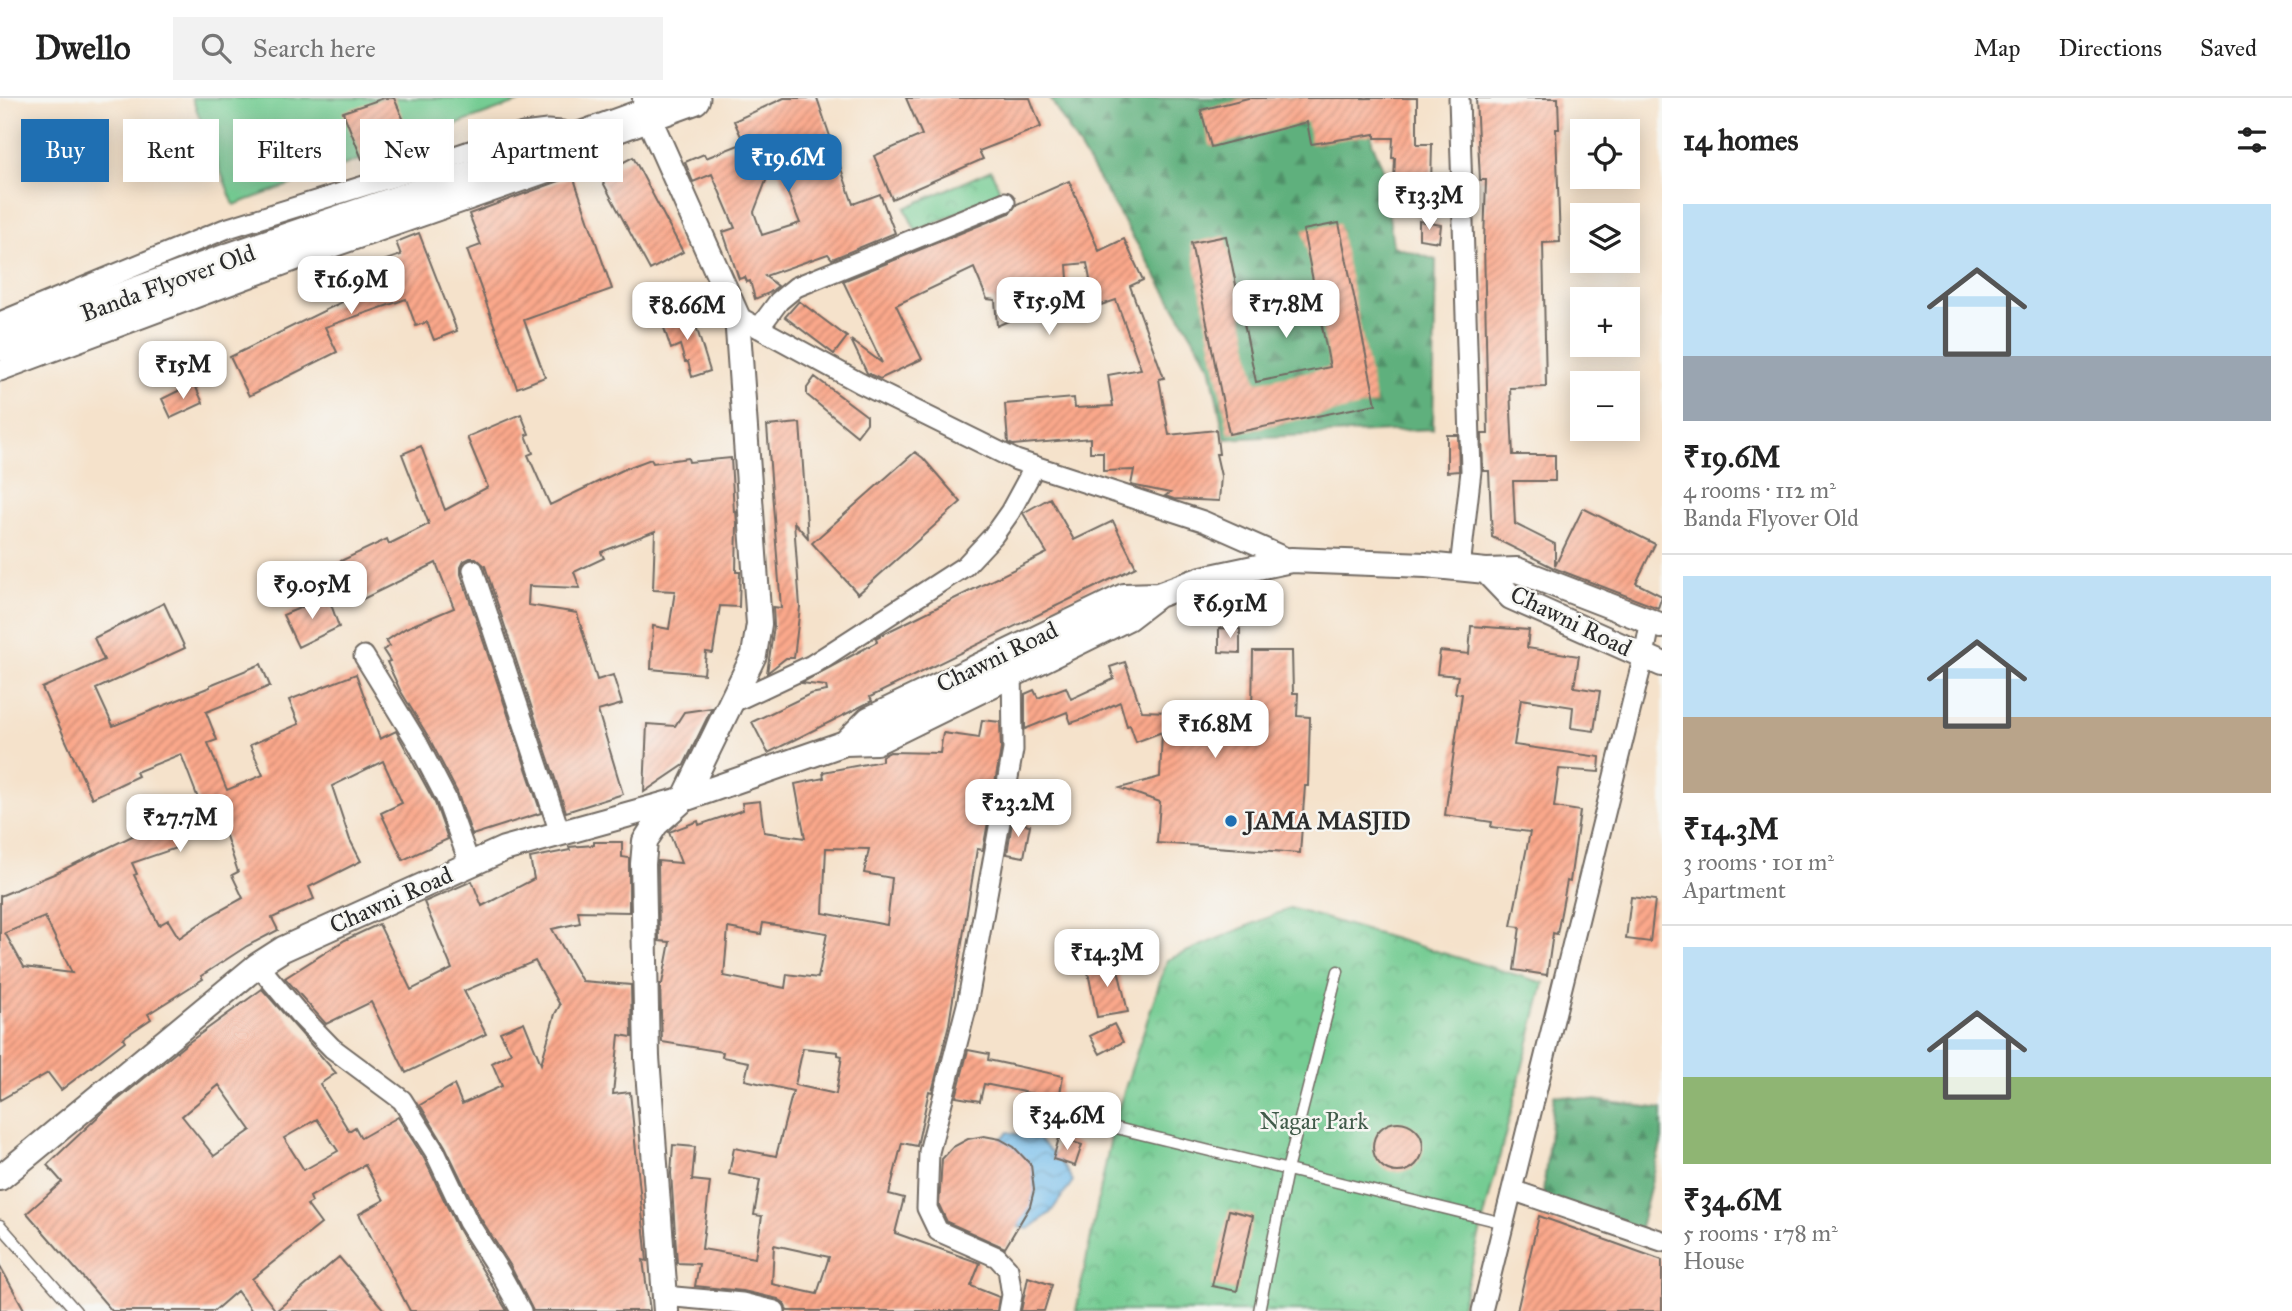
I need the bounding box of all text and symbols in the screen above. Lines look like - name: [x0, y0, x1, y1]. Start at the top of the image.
- search box: [173, 17, 663, 80]
- text: Dwello: [35, 28, 131, 68]
- icon: search: [197, 29, 235, 67]
- text: Search here: [253, 32, 376, 64]
- text: Map: [1974, 33, 2021, 63]
- text: Directions: [2059, 33, 2162, 63]
- text: Saved: [2200, 33, 2257, 63]
- chip: Buy: [21, 119, 109, 182]
- chip: Rent: [123, 119, 219, 182]
- chip: Filters: [233, 119, 346, 182]
- chip: New: [360, 119, 454, 182]
- chip: Apartment: [468, 119, 623, 182]
- map controls: [1570, 119, 1640, 441]
- button: locate: [1570, 119, 1640, 189]
- icon: filters: [2233, 121, 2271, 159]
- text: 14 homes: [1683, 122, 1798, 158]
- pin: ₹19.6M: [731, 134, 845, 194]
- text: ₹19.6M: [751, 143, 825, 171]
- pin: ₹13.3M: [1372, 172, 1486, 232]
- text: ₹13.3M: [1394, 181, 1464, 209]
- button: layers: [1570, 203, 1640, 273]
- street label: Banda Flyover Old: [77, 238, 259, 328]
- icon: home: [1914, 249, 2040, 375]
- pin: ₹16.9M: [294, 256, 408, 316]
- text: ₹16.9M: [314, 265, 388, 293]
- pin: ₹15.9M: [992, 278, 1106, 337]
- pin: ₹17.8M: [1229, 280, 1343, 340]
- pin: ₹8.66M: [630, 282, 744, 342]
- text: ₹15.9M: [1012, 286, 1086, 314]
- button: +: [1570, 287, 1640, 357]
- text: ₹17.8M: [1249, 289, 1323, 317]
- text: ₹8.66M: [648, 291, 726, 319]
- pin: ₹15M: [142, 342, 224, 401]
- text: ₹15M: [155, 350, 211, 378]
- button: −: [1570, 371, 1640, 441]
- text: ₹19.6M: [1683, 439, 1780, 475]
- text: 4 rooms · 112 m²: [1683, 476, 1836, 504]
- text: Banda Flyover Old: [1683, 504, 1859, 532]
- pin: ₹9.05M: [255, 561, 369, 621]
- text: ₹9.05M: [273, 570, 351, 598]
- street label: Chawni Road: [1505, 579, 1637, 663]
- pin: ₹6.91M: [1173, 580, 1287, 640]
- text: ₹6.91M: [1193, 589, 1267, 617]
- street label: Chawni Road: [931, 615, 1063, 699]
- icon: home: [1914, 621, 2040, 747]
- pin: ₹16.8M: [1158, 700, 1272, 760]
- text: ₹16.8M: [1178, 709, 1252, 737]
- pin: ₹23.2M: [961, 780, 1075, 839]
- text: ₹23.2M: [981, 788, 1055, 816]
- pin: ₹27.7M: [123, 794, 237, 854]
- text: ₹27.7M: [142, 803, 218, 831]
- place label: JAMA MASJID: [1242, 806, 1410, 836]
- text: ₹14.3M: [1683, 811, 1779, 847]
- marker: JAMA MASJID: [1223, 813, 1239, 829]
- text: 3 rooms · 101 m²: [1683, 848, 1834, 876]
- street label: Chawni Road: [325, 860, 457, 940]
- text: Apartment: [1683, 876, 1786, 904]
- pin: ₹14.3M: [1050, 930, 1164, 989]
- text: ₹14.3M: [1070, 938, 1144, 966]
- icon: home: [1914, 992, 2040, 1118]
- pin: ₹34.6M: [1010, 1093, 1124, 1152]
- text: ₹34.6M: [1029, 1101, 1105, 1129]
- park label: Nagar Park: [1260, 1106, 1369, 1136]
- text: ₹34.6M: [1683, 1182, 1782, 1218]
- text: 5 rooms · 178 m²: [1683, 1219, 1838, 1247]
- text: House: [1683, 1247, 1745, 1275]

